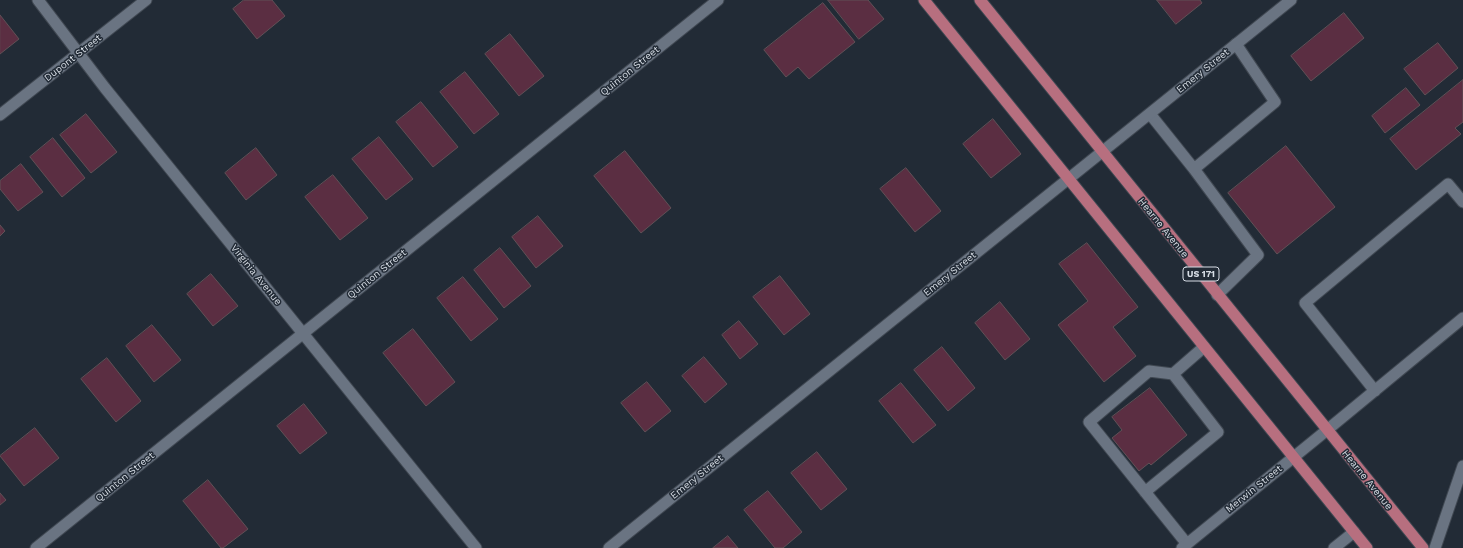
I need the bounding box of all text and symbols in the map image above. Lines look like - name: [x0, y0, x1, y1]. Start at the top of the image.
- street label: Dupont Street: [42, 32, 104, 84]
- street label: Quinton Street: [598, 44, 662, 98]
- street label: Emery Street: [1174, 46, 1232, 96]
- street label: Hearne Avenue: [1135, 196, 1191, 260]
- street label: Virginia Avenue: [228, 242, 284, 308]
- street label: Quinton Street: [345, 247, 409, 301]
- street label: Emery Street: [921, 249, 979, 299]
- road number: US 171: [1183, 267, 1219, 281]
- street label: Hearne Avenue: [1339, 448, 1395, 512]
- street label: Quinton Street: [93, 450, 157, 504]
- street label: Emery Street: [668, 452, 726, 502]
- street label: Merwin Street: [1223, 463, 1285, 515]

